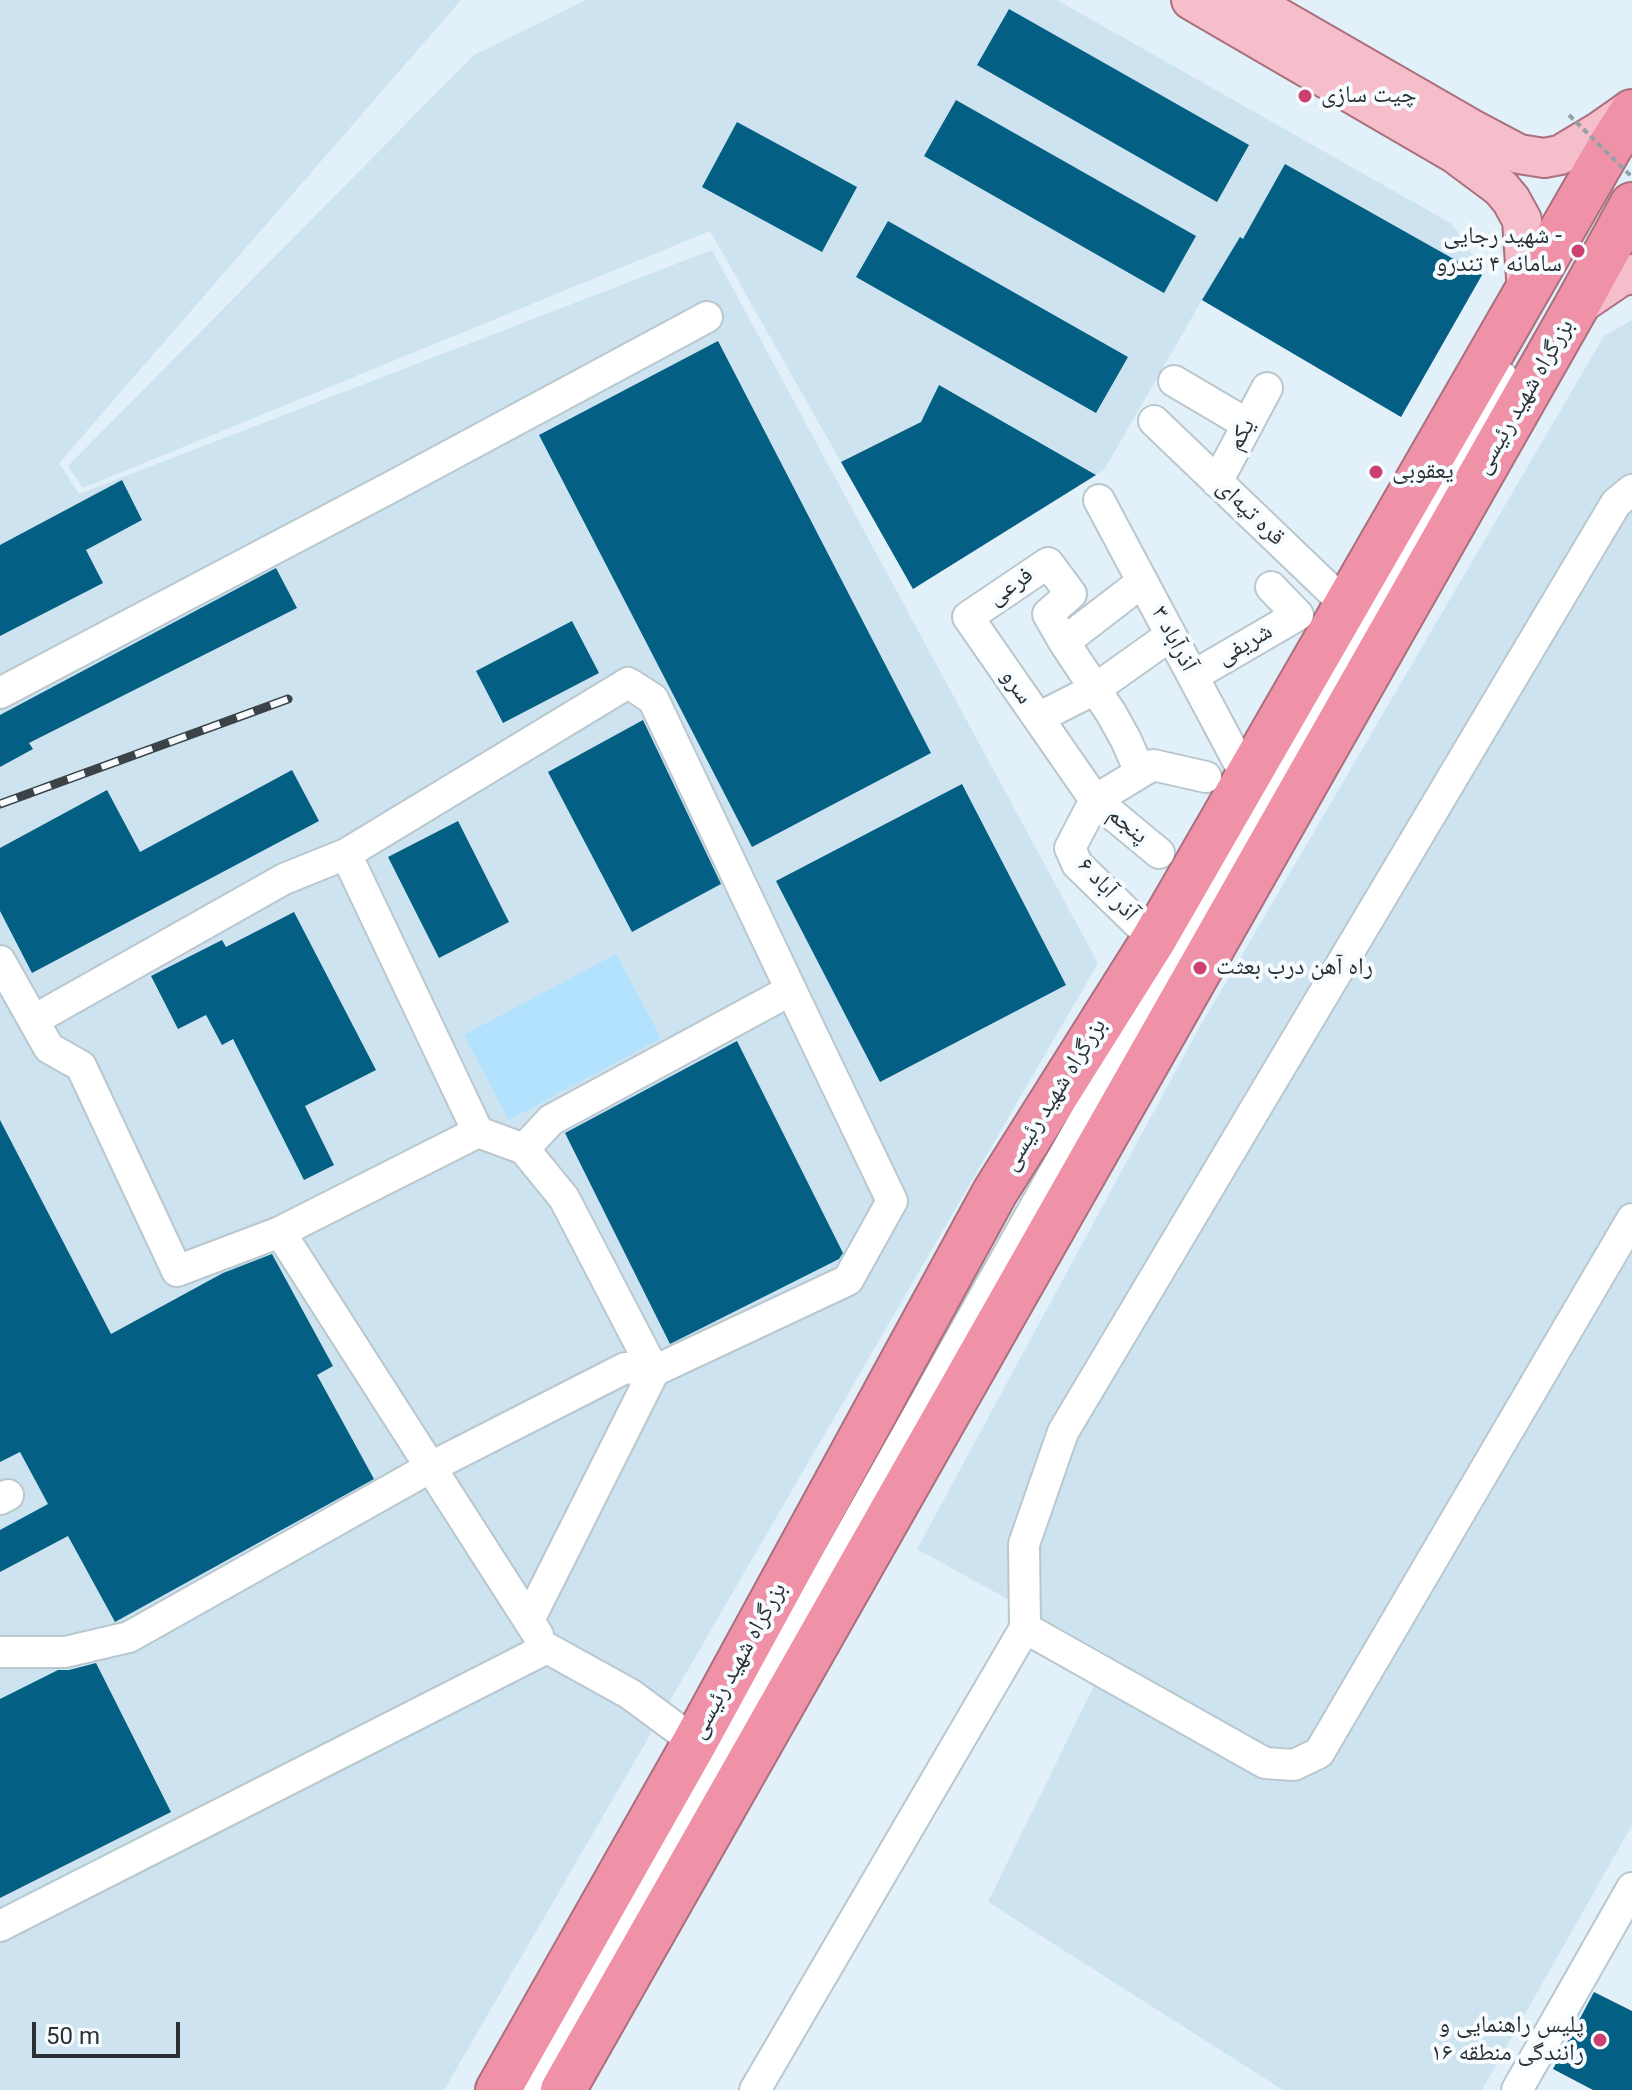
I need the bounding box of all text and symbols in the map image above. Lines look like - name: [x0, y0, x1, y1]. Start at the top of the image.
- place label: چیت سازی: [1321, 82, 1416, 110]
- marker: چیت سازی: [1296, 87, 1314, 105]
- place label: شهید رجایی - سامانه ۴ تندرو: [1436, 223, 1562, 279]
- marker: شهید رجایی - سامانه ۴ تندرو: [1569, 242, 1587, 260]
- street label: بزرگراه شهید رئیسی: [1469, 314, 1581, 480]
- street label: یکم: [1222, 414, 1262, 456]
- place label: یعقوبی: [1392, 458, 1454, 486]
- marker: یعقوبی: [1367, 463, 1385, 481]
- street label: قره تپه‌ای: [1210, 474, 1290, 552]
- street label: فرعی: [983, 562, 1039, 612]
- street label: ۳ آذرآباد: [1144, 601, 1202, 677]
- street label: شریفی: [1212, 618, 1278, 672]
- street label: سرو: [994, 664, 1038, 710]
- street label: پنجم: [1101, 801, 1153, 851]
- street label: آذر آباد ۶: [1071, 852, 1143, 928]
- place label: راه آهن درب بعثت: [1216, 954, 1373, 982]
- marker: راه آهن درب بعثت: [1191, 959, 1209, 977]
- street label: بزرگراه شهید رئیسی: [997, 1013, 1113, 1177]
- street label: بزرگراه شهید رئیسی: [684, 1578, 794, 1744]
- scale bar: [36, 2006, 184, 2056]
- place label: پلیس راهنمایی و رانندگی منطقه ۱۶: [1431, 2012, 1584, 2068]
- text: 50 m: [46, 2022, 100, 2050]
- marker: پلیس راهنمایی و رانندگی منطقه ۱۶: [1591, 2031, 1609, 2049]

